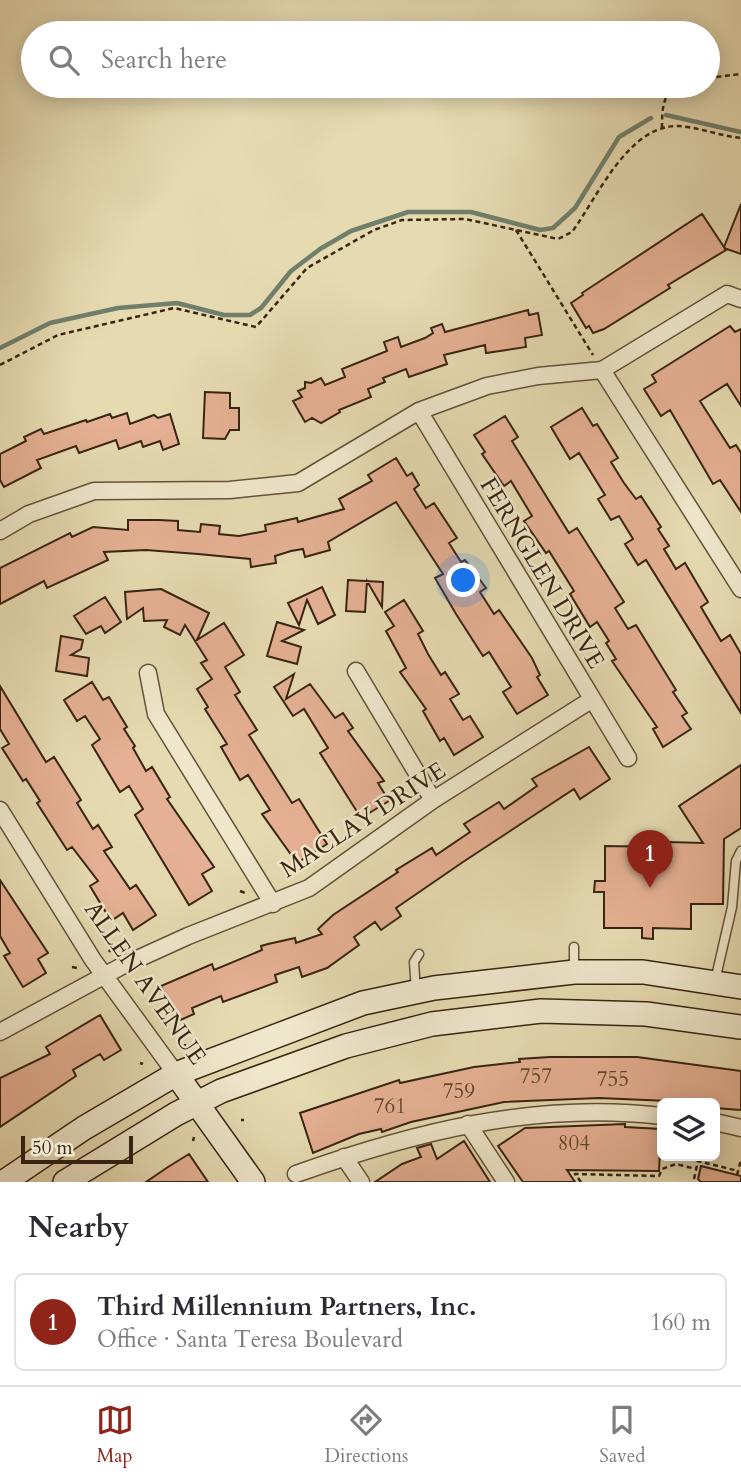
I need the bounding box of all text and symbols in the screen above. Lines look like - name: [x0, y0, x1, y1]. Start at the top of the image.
- search box: [21, 21, 720, 98]
- icon: search: [45, 41, 83, 79]
- text: Search here: [101, 42, 227, 77]
- street label: FERNGLEN DRIVE: [472, 471, 612, 675]
- your location: [446, 563, 480, 597]
- street label: MACLAY DRIVE: [274, 754, 452, 886]
- pin: 1: [627, 830, 673, 888]
- street label: ALLEN AVENUE: [76, 895, 214, 1071]
- house number: 757: [520, 1062, 552, 1091]
- house number: 755: [597, 1065, 629, 1094]
- house number: 759: [443, 1077, 475, 1106]
- house number: 761: [374, 1092, 406, 1121]
- map controls: [657, 1098, 720, 1161]
- button: layers: [657, 1098, 720, 1161]
- house number: 804: [558, 1129, 590, 1158]
- scale bar: [21, 1133, 133, 1165]
- text: 50 m: [32, 1135, 73, 1161]
- text: Nearby: [28, 1207, 129, 1248]
- text: Third Millennium Partners, Inc.: [97, 1289, 476, 1324]
- text: 1: [47, 1307, 59, 1338]
- text: 160 m: [650, 1307, 711, 1338]
- text: Office · Santa Teresa Boulevard: [97, 1324, 403, 1355]
- tab: Map: [96, 1401, 134, 1469]
- tab: Directions: [325, 1401, 408, 1469]
- tab: Saved: [599, 1401, 645, 1469]

